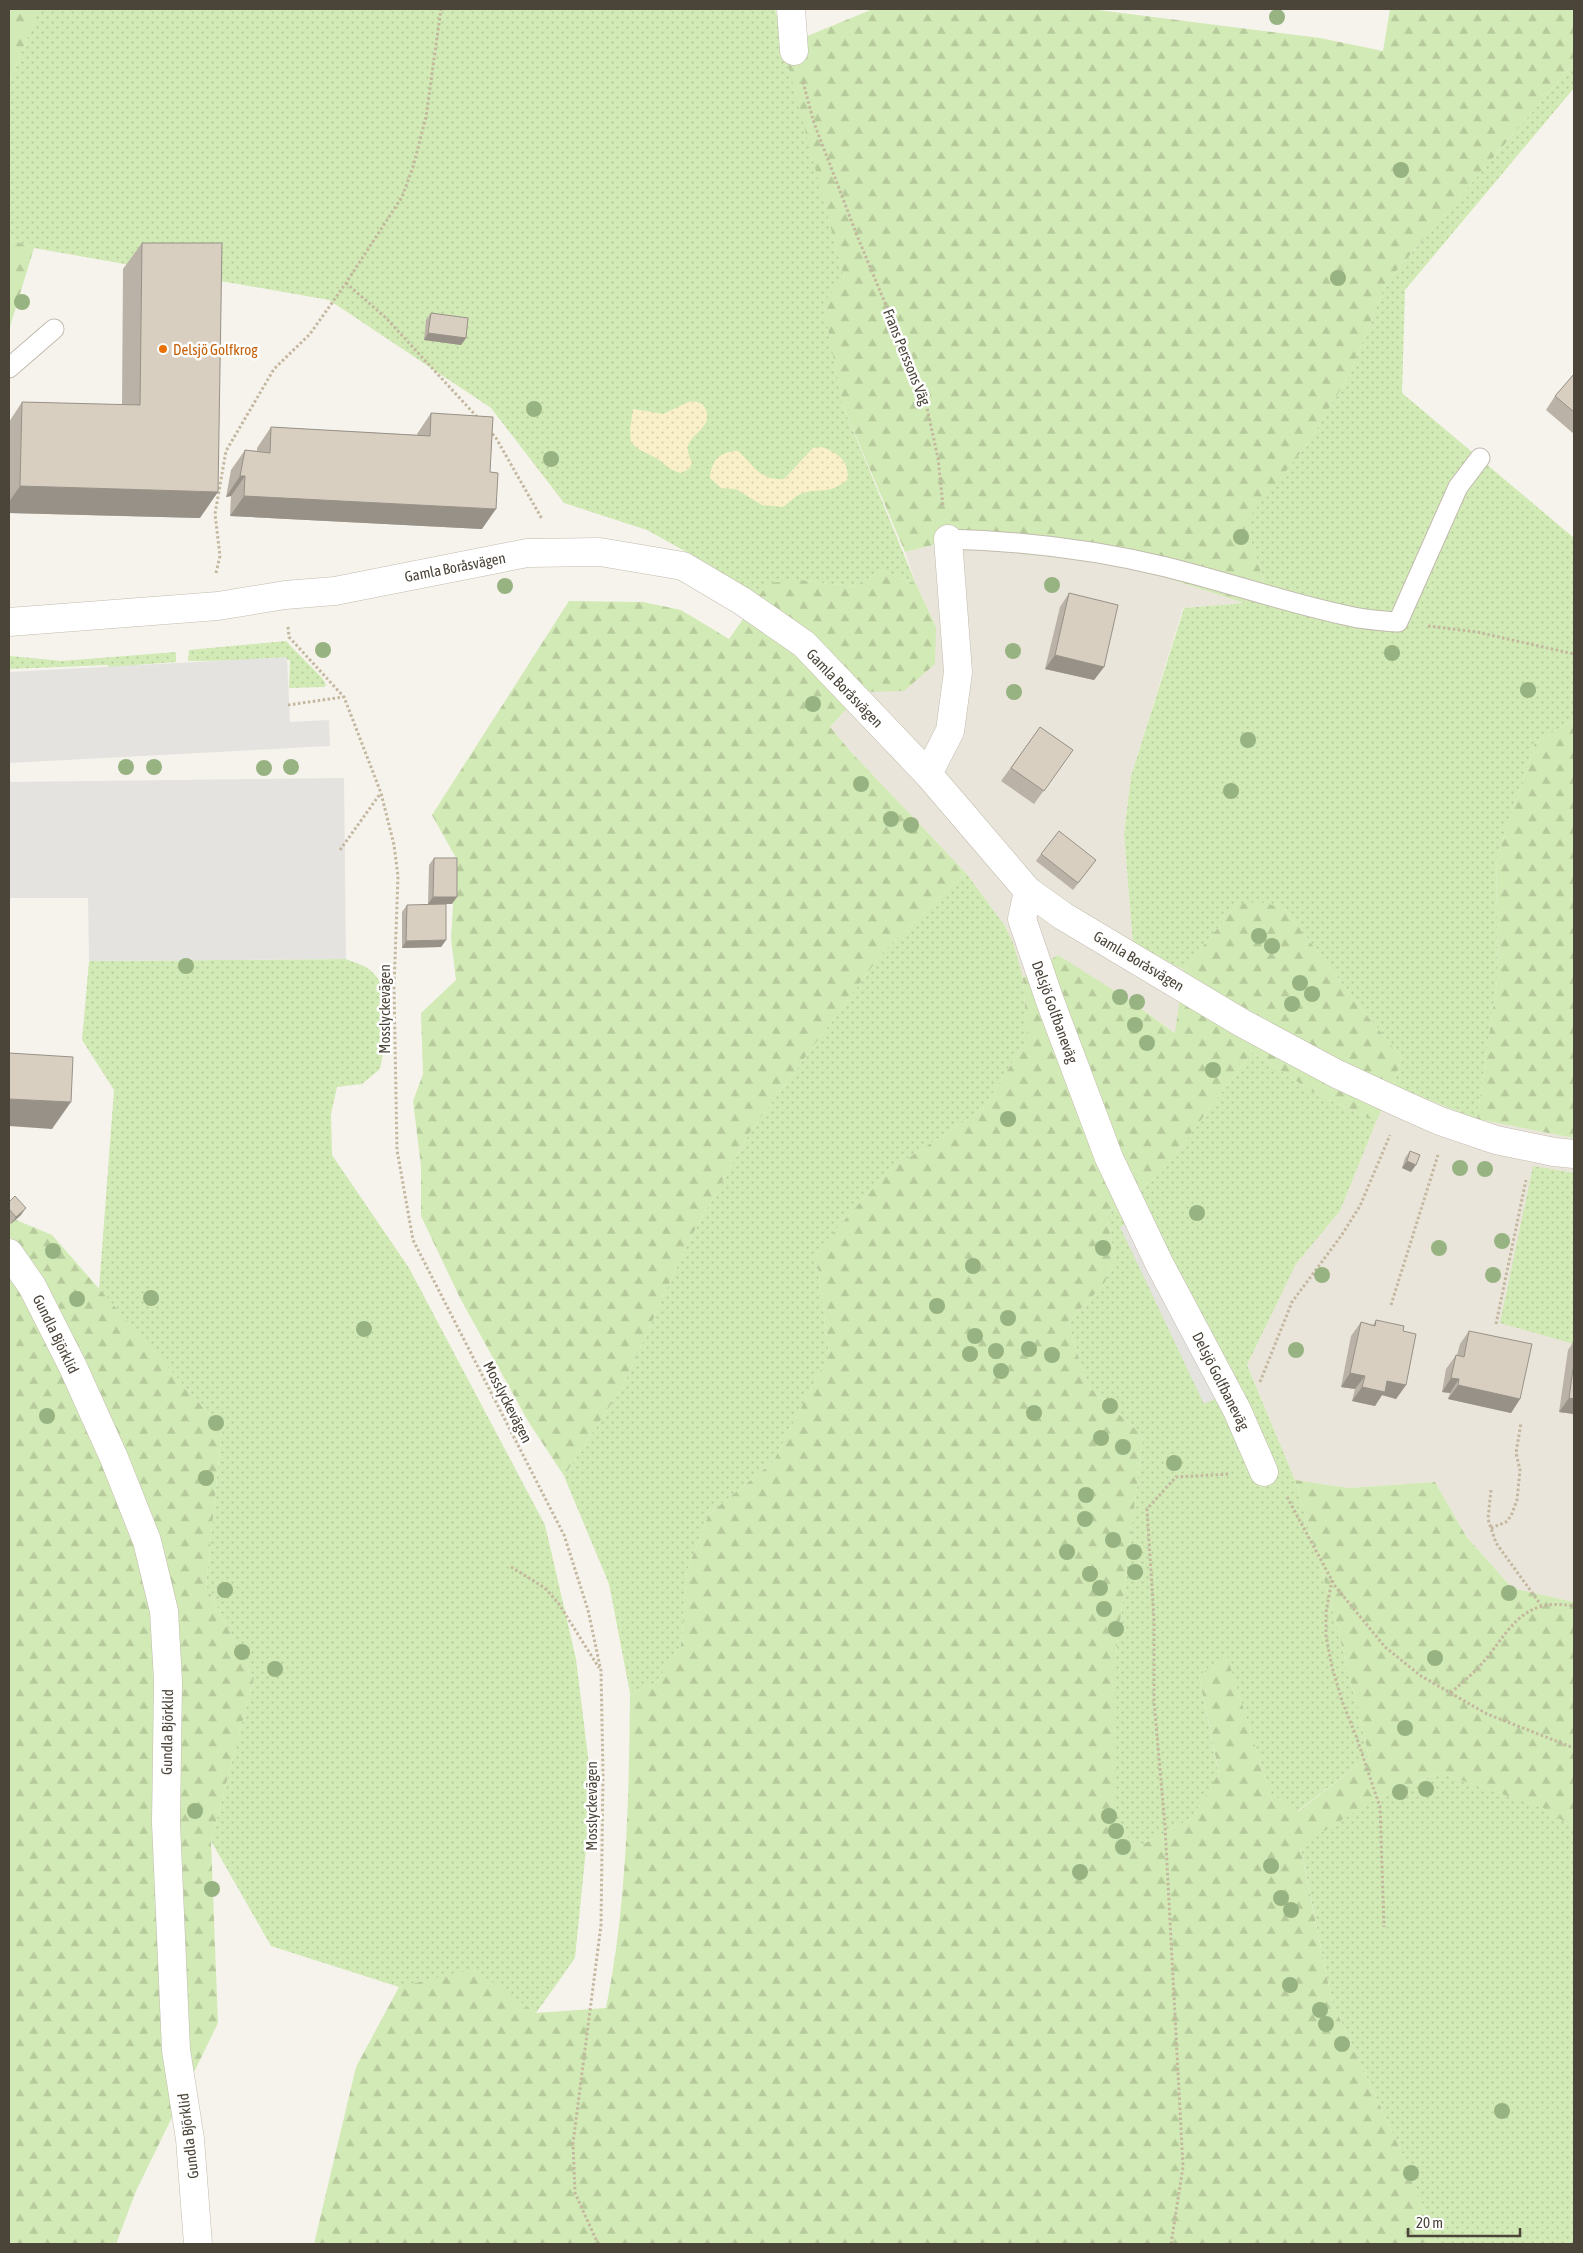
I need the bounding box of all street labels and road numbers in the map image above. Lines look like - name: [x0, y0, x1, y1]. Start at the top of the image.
- street label: Frans Perssons Väg: [880, 306, 934, 408]
- street label: Gamla Boråsvägen: [403, 549, 507, 585]
- street label: Gamla Boråsvägen: [803, 645, 887, 731]
- street label: Gamla Boråsvägen: [1091, 927, 1187, 995]
- street label: Delsjö Golfbaneväg: [1029, 959, 1082, 1066]
- street label: Mosslyckevägen: [376, 964, 393, 1054]
- street label: Gundla Björklid: [30, 1292, 82, 1376]
- street label: Delsjö Golfbaneväg: [1189, 1329, 1253, 1433]
- street label: Mosslyckevägen: [480, 1358, 536, 1446]
- street label: Gundla Björklid: [158, 1689, 176, 1775]
- street label: Mosslyckevägen: [583, 1761, 600, 1851]
- street label: Gundla Björklid: [174, 2092, 202, 2180]

